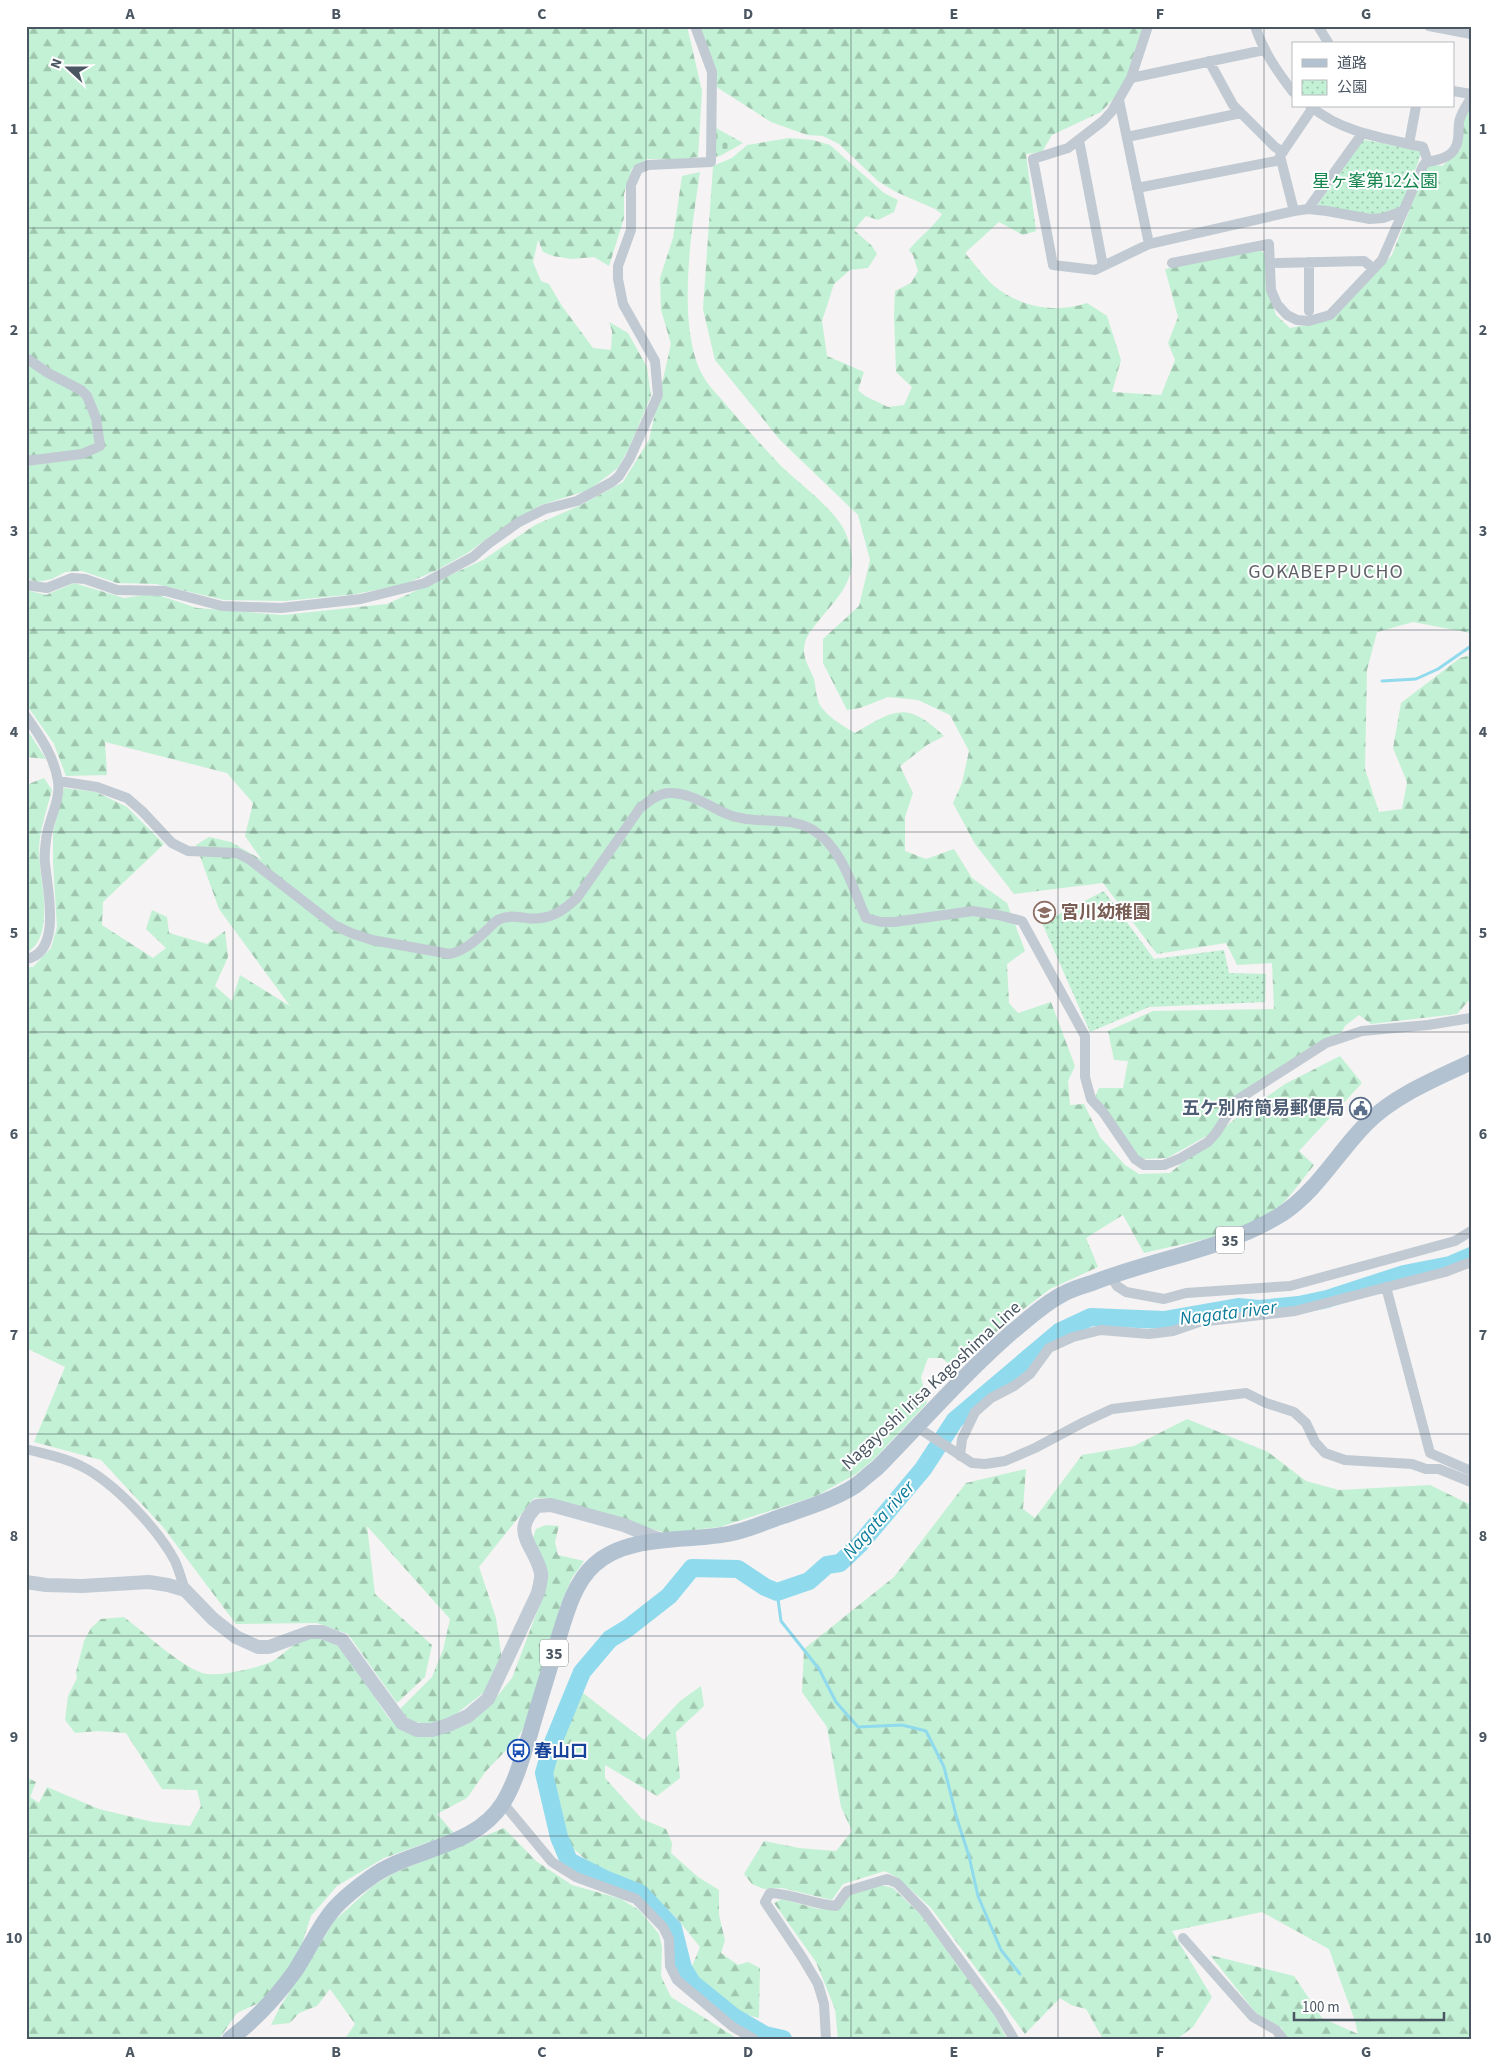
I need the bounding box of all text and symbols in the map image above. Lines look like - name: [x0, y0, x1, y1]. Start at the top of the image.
- text: A: [124, 3, 135, 25]
- text: B: [331, 3, 341, 25]
- text: C: [537, 3, 547, 25]
- text: D: [743, 3, 753, 25]
- text: E: [950, 3, 958, 25]
- text: F: [1156, 3, 1164, 25]
- text: G: [1361, 3, 1371, 25]
- north arrow: [42, 42, 92, 92]
- legend: [1292, 42, 1454, 108]
- text: 道路: [1337, 53, 1367, 74]
- text: N: [46, 56, 68, 72]
- text: 公園: [1337, 77, 1367, 98]
- text: 1: [10, 118, 18, 140]
- text: 1: [1479, 118, 1487, 140]
- park label: 星ヶ峯第12公園: [1312, 169, 1438, 194]
- text: 2: [10, 319, 18, 341]
- text: 2: [1479, 319, 1487, 341]
- text: 3: [10, 520, 18, 542]
- text: 3: [1479, 520, 1487, 542]
- district label: GOKABEPPUCHO: [1248, 558, 1404, 586]
- text: 4: [10, 721, 19, 743]
- text: 4: [1479, 721, 1488, 743]
- school or university icon: 宮川幼稚園: [1033, 900, 1057, 924]
- place label: 宮川幼稚園: [1061, 900, 1151, 925]
- text: 5: [10, 922, 18, 944]
- text: 5: [1479, 922, 1487, 944]
- place label: 五ケ別府簡易郵便局: [1182, 1096, 1344, 1121]
- public building icon: 五ケ別府簡易郵便局: [1348, 1096, 1372, 1120]
- text: 6: [10, 1123, 18, 1145]
- text: 6: [1479, 1123, 1487, 1145]
- road number: 35: [1216, 1226, 1244, 1254]
- water label: Nagata river: [1178, 1294, 1280, 1333]
- street label: Nagayoshi Irisa Kagoshima Line: [836, 1295, 1027, 1475]
- text: 7: [10, 1324, 18, 1346]
- text: 7: [1479, 1324, 1487, 1346]
- water label: Nagata river: [837, 1474, 923, 1565]
- text: 8: [10, 1525, 18, 1547]
- text: 8: [1479, 1525, 1487, 1547]
- road number: 35: [540, 1640, 568, 1666]
- text: 9: [10, 1726, 18, 1748]
- text: 9: [1479, 1726, 1487, 1748]
- bus stop icon: 春山口: [506, 1739, 530, 1763]
- place label: 春山口: [534, 1739, 588, 1764]
- text: 10: [6, 1927, 22, 1949]
- text: 10: [1475, 1927, 1491, 1949]
- scale bar: [1294, 1990, 1444, 2022]
- text: 100 m: [1302, 1997, 1340, 2018]
- text: A: [124, 2041, 135, 2063]
- text: B: [331, 2041, 341, 2063]
- text: C: [537, 2041, 547, 2063]
- text: D: [743, 2041, 753, 2063]
- text: E: [950, 2041, 958, 2063]
- text: F: [1156, 2041, 1164, 2063]
- text: G: [1361, 2041, 1371, 2063]

